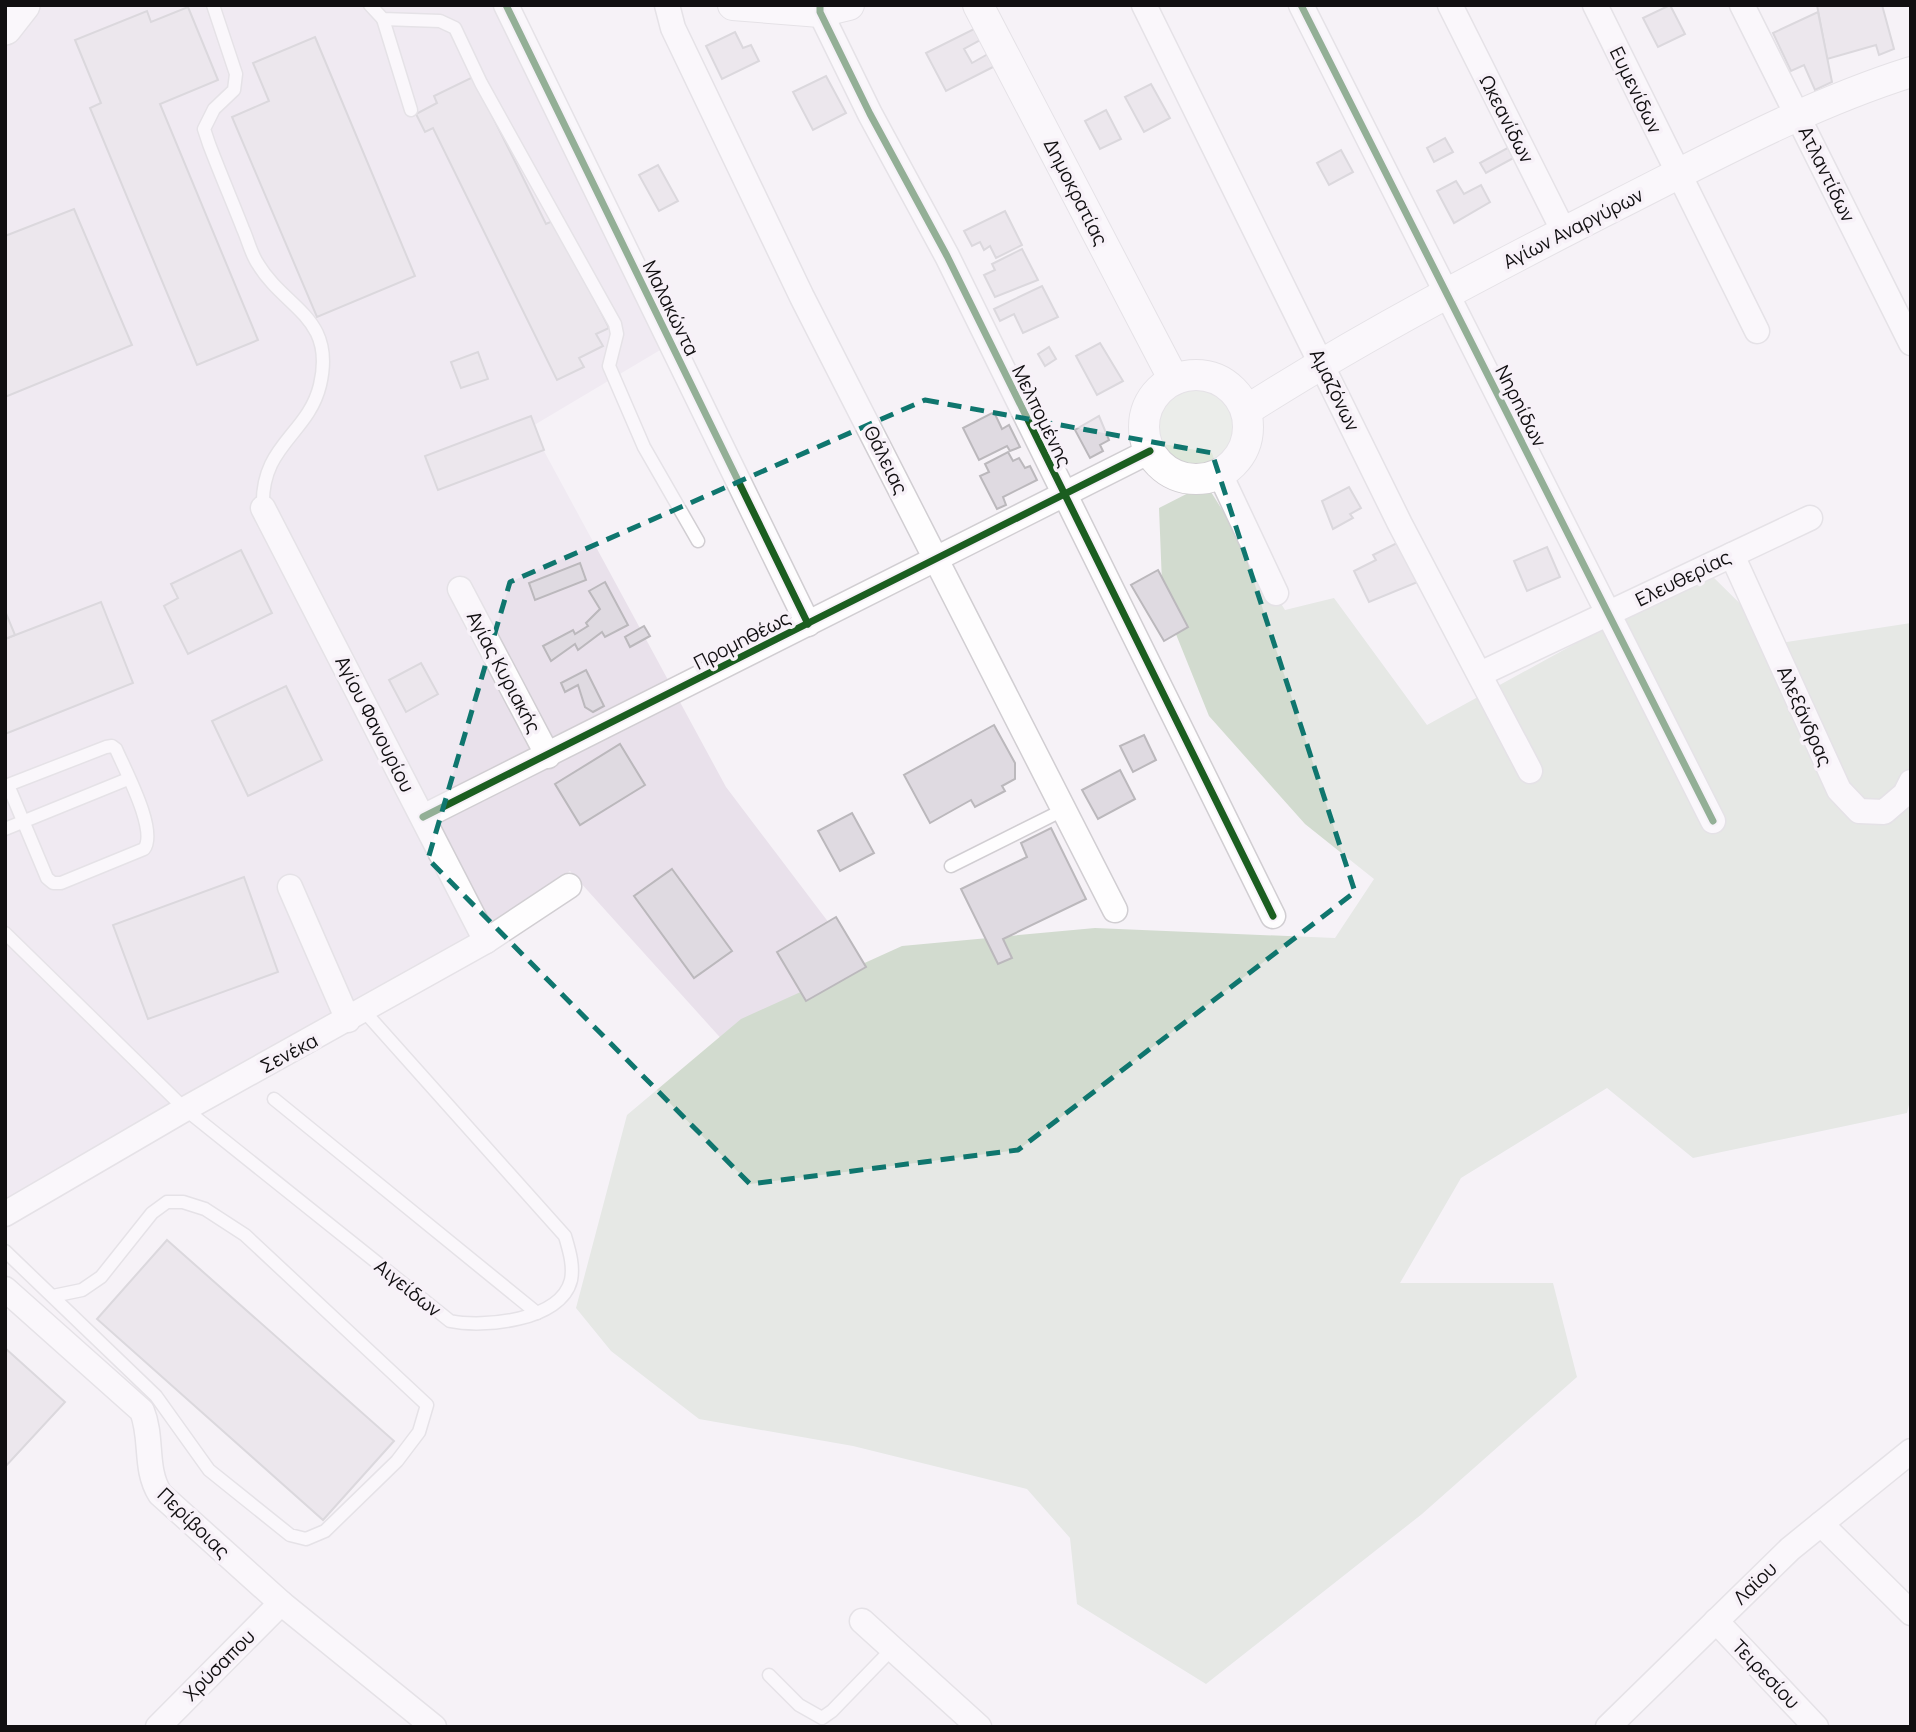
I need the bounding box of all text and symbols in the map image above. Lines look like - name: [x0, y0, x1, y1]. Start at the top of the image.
- street label: Ευμενίδων: [1604, 42, 1668, 138]
- street label: Ωκεανίδων: [1474, 71, 1540, 168]
- street label: Ατλαντίδων: [1793, 122, 1862, 227]
- street label: Δημοκρατίας: [1038, 134, 1114, 250]
- street label: Αγίων Αναργύρων: [1498, 181, 1648, 275]
- street label: Μαλακώντα: [637, 256, 705, 360]
- street label: Αμαζόνων: [1304, 345, 1366, 436]
- street label: Μελπομένης: [1006, 361, 1078, 471]
- street label: Νηρηίδων: [1489, 361, 1553, 452]
- street label: Θάλειας: [858, 421, 914, 499]
- street label: Ελευθερίας: [1631, 544, 1735, 612]
- street label: Προμηθέως: [689, 604, 795, 676]
- street label: Αγίας Κυριακής: [461, 606, 547, 738]
- street label: Αγίου Φανουρίου: [329, 651, 421, 797]
- street label: Αλεξάνδρας: [1771, 662, 1839, 770]
- street label: Σενέκα: [256, 1027, 322, 1079]
- street label: Αιγείδων: [369, 1253, 447, 1323]
- street label: Περίβοιας: [152, 1482, 236, 1564]
- street label: Λαϊου: [1728, 1556, 1782, 1610]
- street label: Χρύσαπου: [178, 1624, 260, 1706]
- street label: Τειρεσίου: [1726, 1634, 1806, 1714]

